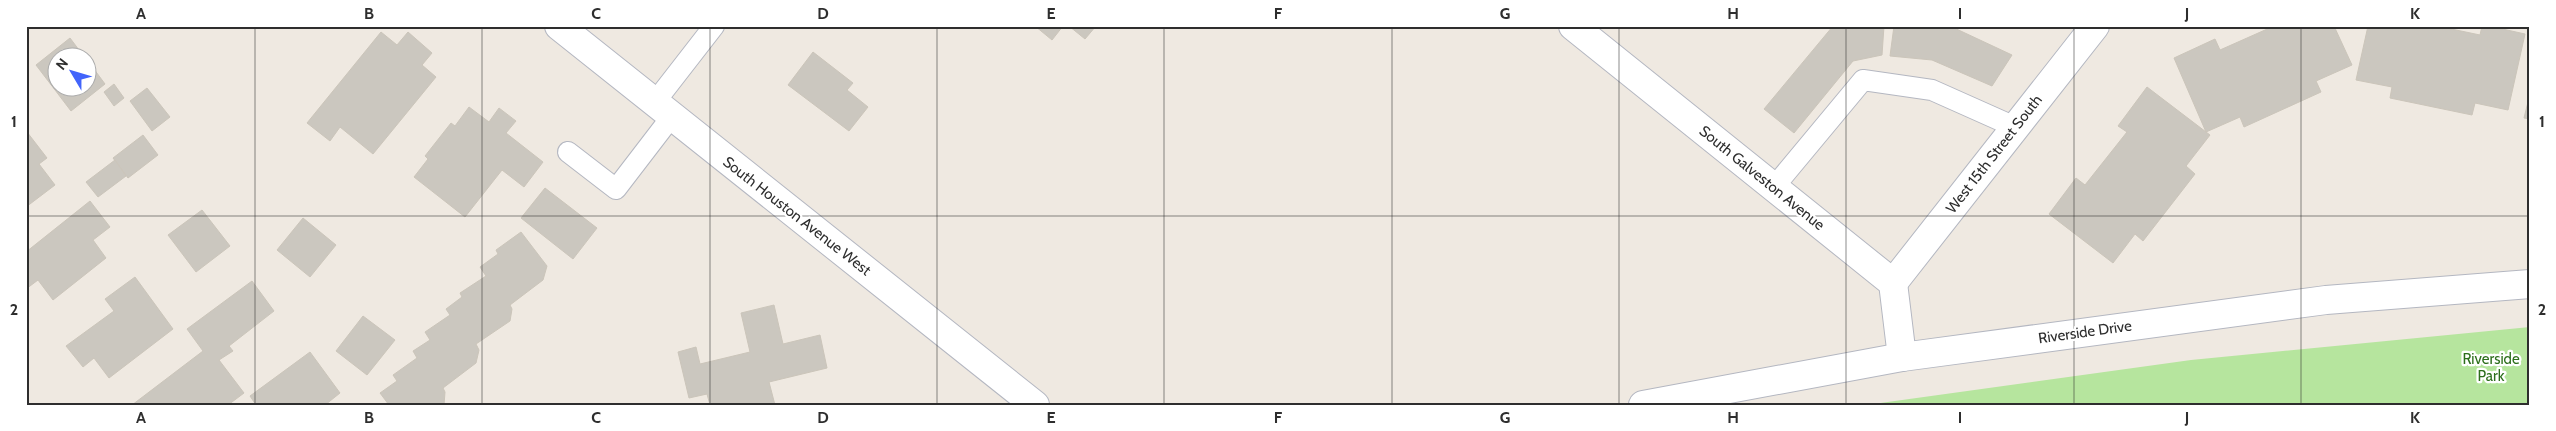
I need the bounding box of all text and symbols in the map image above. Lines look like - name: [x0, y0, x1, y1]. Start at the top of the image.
- text: A: [136, 4, 146, 23]
- text: B: [364, 4, 374, 23]
- text: C: [591, 4, 601, 23]
- text: D: [817, 4, 829, 23]
- text: E: [1046, 4, 1056, 23]
- text: F: [1274, 4, 1283, 23]
- text: G: [1500, 4, 1510, 23]
- text: H: [1727, 4, 1739, 23]
- text: I: [1958, 4, 1962, 23]
- text: J: [2184, 4, 2189, 23]
- text: K: [2410, 4, 2420, 23]
- north arrow: [48, 48, 98, 98]
- text: N: [52, 55, 72, 73]
- street label: West 15th Street South: [1942, 91, 2046, 217]
- text: 1: [11, 112, 17, 131]
- text: 1: [2539, 112, 2545, 131]
- street label: South Galveston Avenue: [1696, 122, 1828, 234]
- street label: South Houston Avenue West: [720, 153, 874, 279]
- text: 2: [10, 300, 18, 319]
- text: 2: [2538, 300, 2546, 319]
- street label: Riverside Drive: [2037, 316, 2133, 347]
- park label: Riverside Park: [2462, 350, 2520, 385]
- text: A: [136, 408, 146, 427]
- text: B: [364, 408, 374, 427]
- text: C: [591, 408, 601, 427]
- text: D: [817, 408, 829, 427]
- text: E: [1046, 408, 1056, 427]
- text: F: [1274, 408, 1283, 427]
- text: G: [1500, 408, 1510, 427]
- text: H: [1727, 408, 1739, 427]
- text: I: [1958, 408, 1962, 427]
- text: J: [2184, 408, 2189, 427]
- text: K: [2410, 408, 2420, 427]

